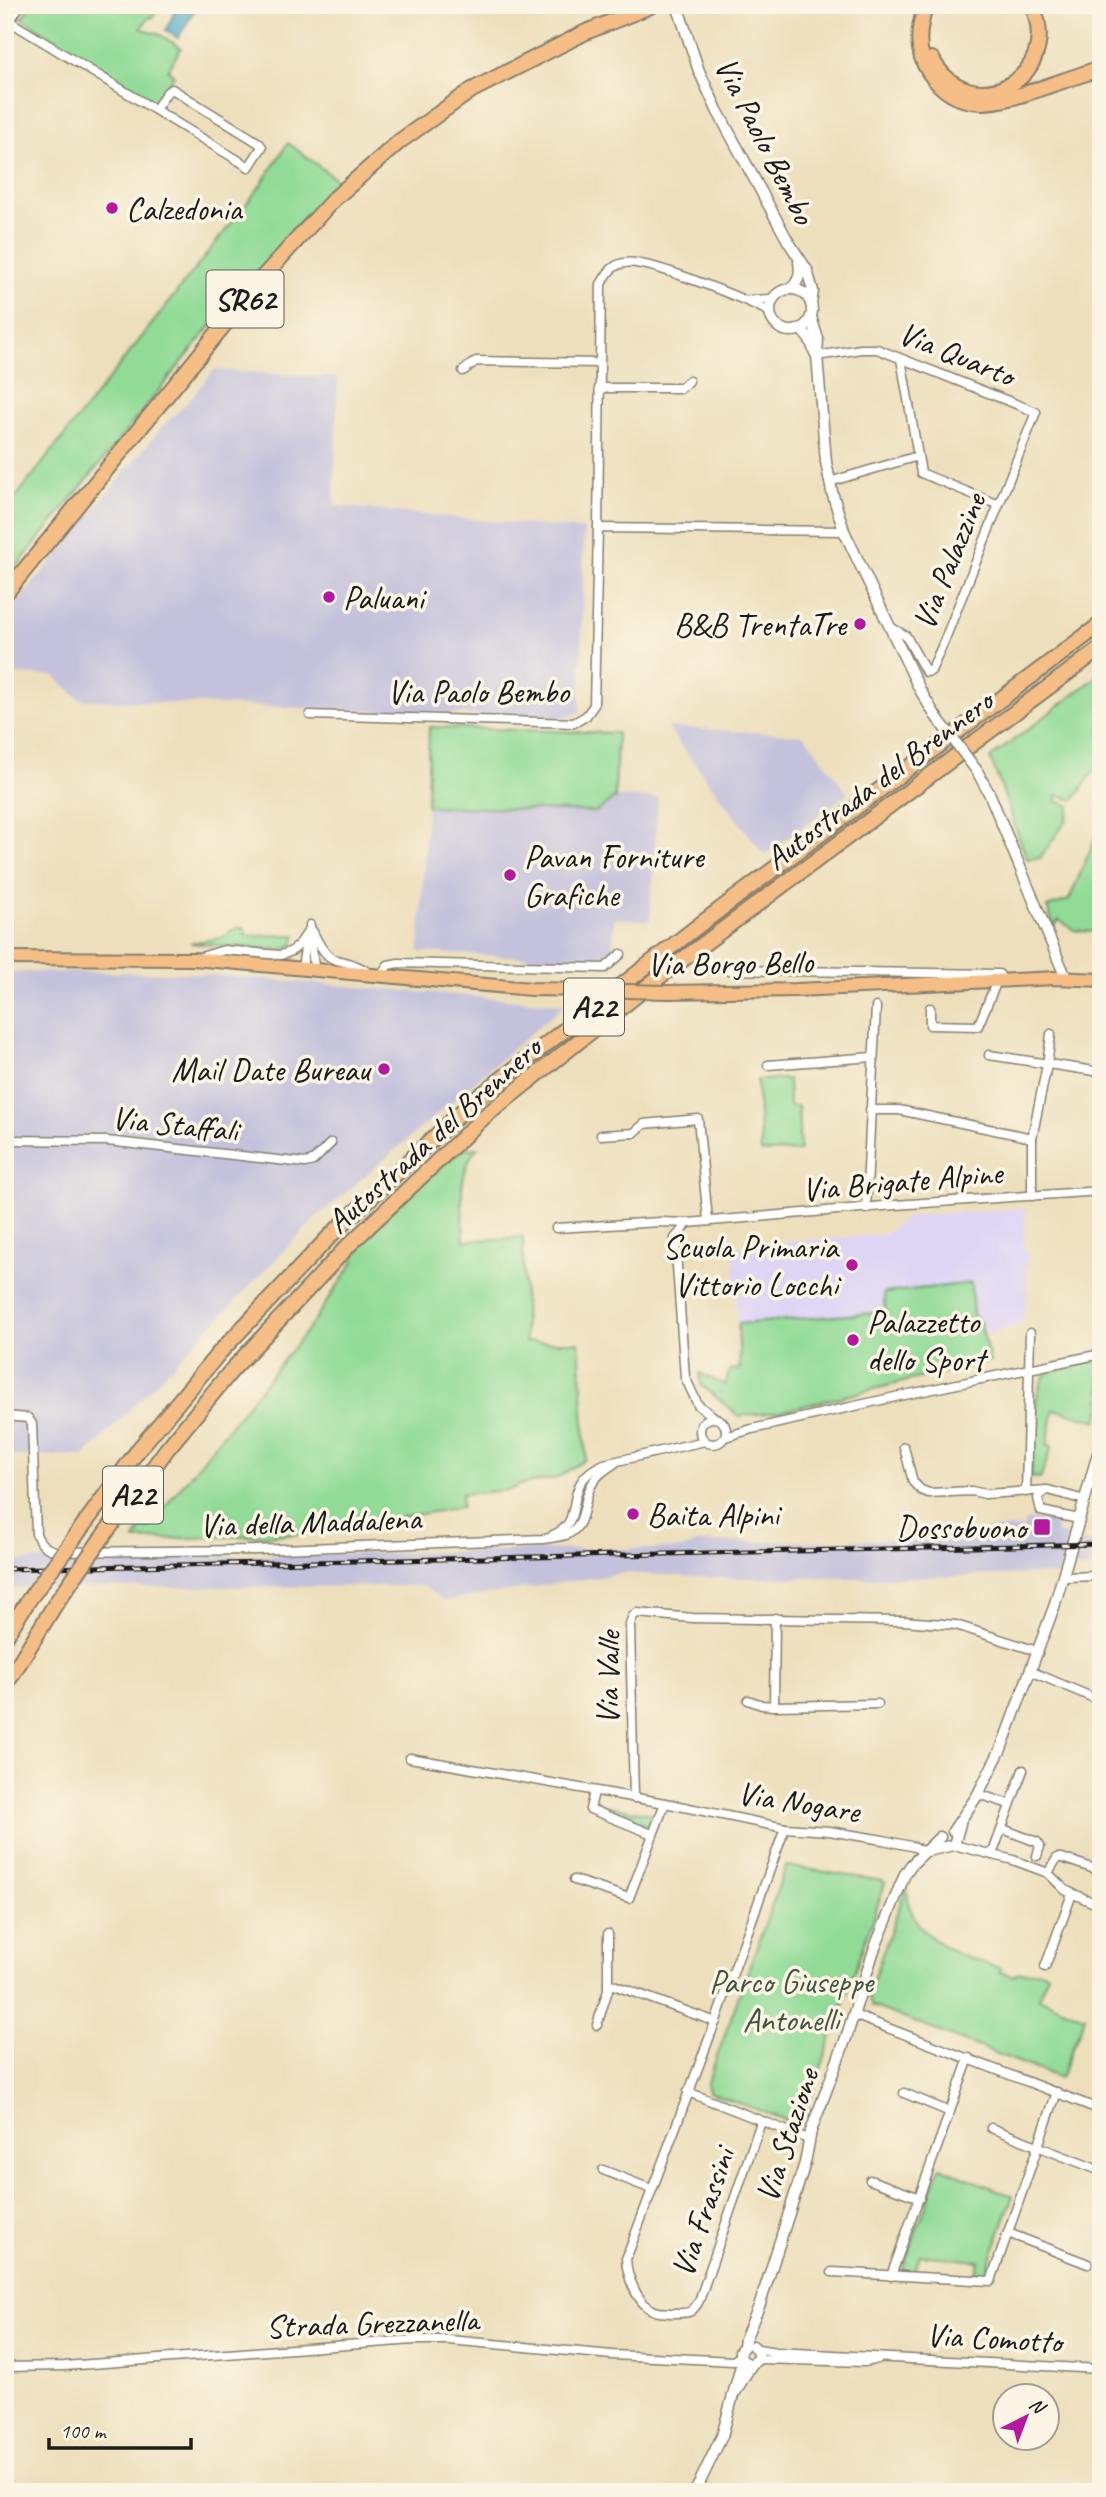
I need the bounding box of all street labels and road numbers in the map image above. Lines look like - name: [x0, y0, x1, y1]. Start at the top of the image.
- street label: Via Paolo Bembo: [705, 50, 826, 233]
- road number: SR62: [206, 270, 284, 328]
- street label: Via Quarto: [893, 312, 1024, 397]
- street label: Via Palazzine: [903, 485, 996, 636]
- street label: Via Paolo Bembo: [387, 671, 571, 713]
- street label: Autostrada del Brennero: [756, 678, 1004, 879]
- street label: Via Borgo Bello: [647, 941, 815, 985]
- road number: A22: [564, 978, 624, 1036]
- street label: Autostrada del Brennero: [317, 1025, 552, 1242]
- street label: Via Staffali: [110, 1096, 244, 1152]
- street label: Via Brigate Alpine: [800, 1151, 1006, 1211]
- road number: A22: [103, 1466, 163, 1524]
- street label: Via della Maddalena: [199, 1497, 423, 1547]
- street label: Via Valle: [586, 1628, 630, 1725]
- street label: Via Nogare: [735, 1772, 865, 1833]
- street label: Via Stazione: [746, 2061, 829, 2207]
- street label: Via Frassini: [661, 2139, 746, 2282]
- street label: Strada Grezzanella: [265, 2298, 481, 2348]
- street label: Via Comotto: [925, 2313, 1066, 2363]

